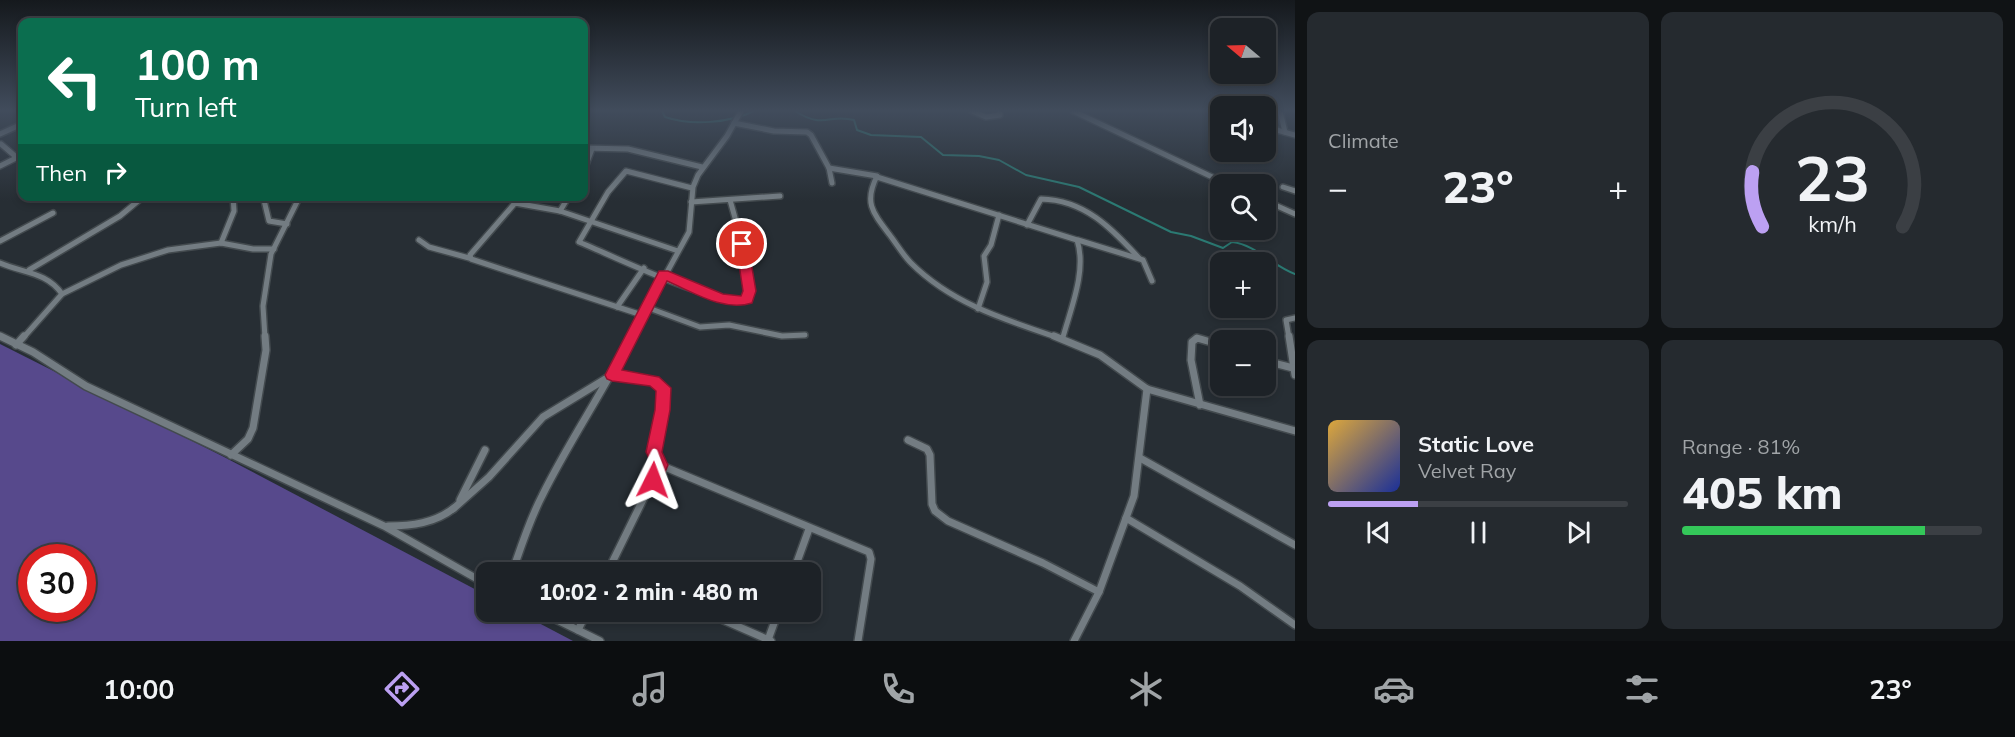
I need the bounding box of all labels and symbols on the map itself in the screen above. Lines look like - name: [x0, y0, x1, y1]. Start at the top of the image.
- north arrow: [1210, 18, 1276, 84]
- pin: [716, 218, 767, 269]
- position arrow: [621, 448, 685, 512]
- speed limit sign: 30: [18, 544, 96, 622]

